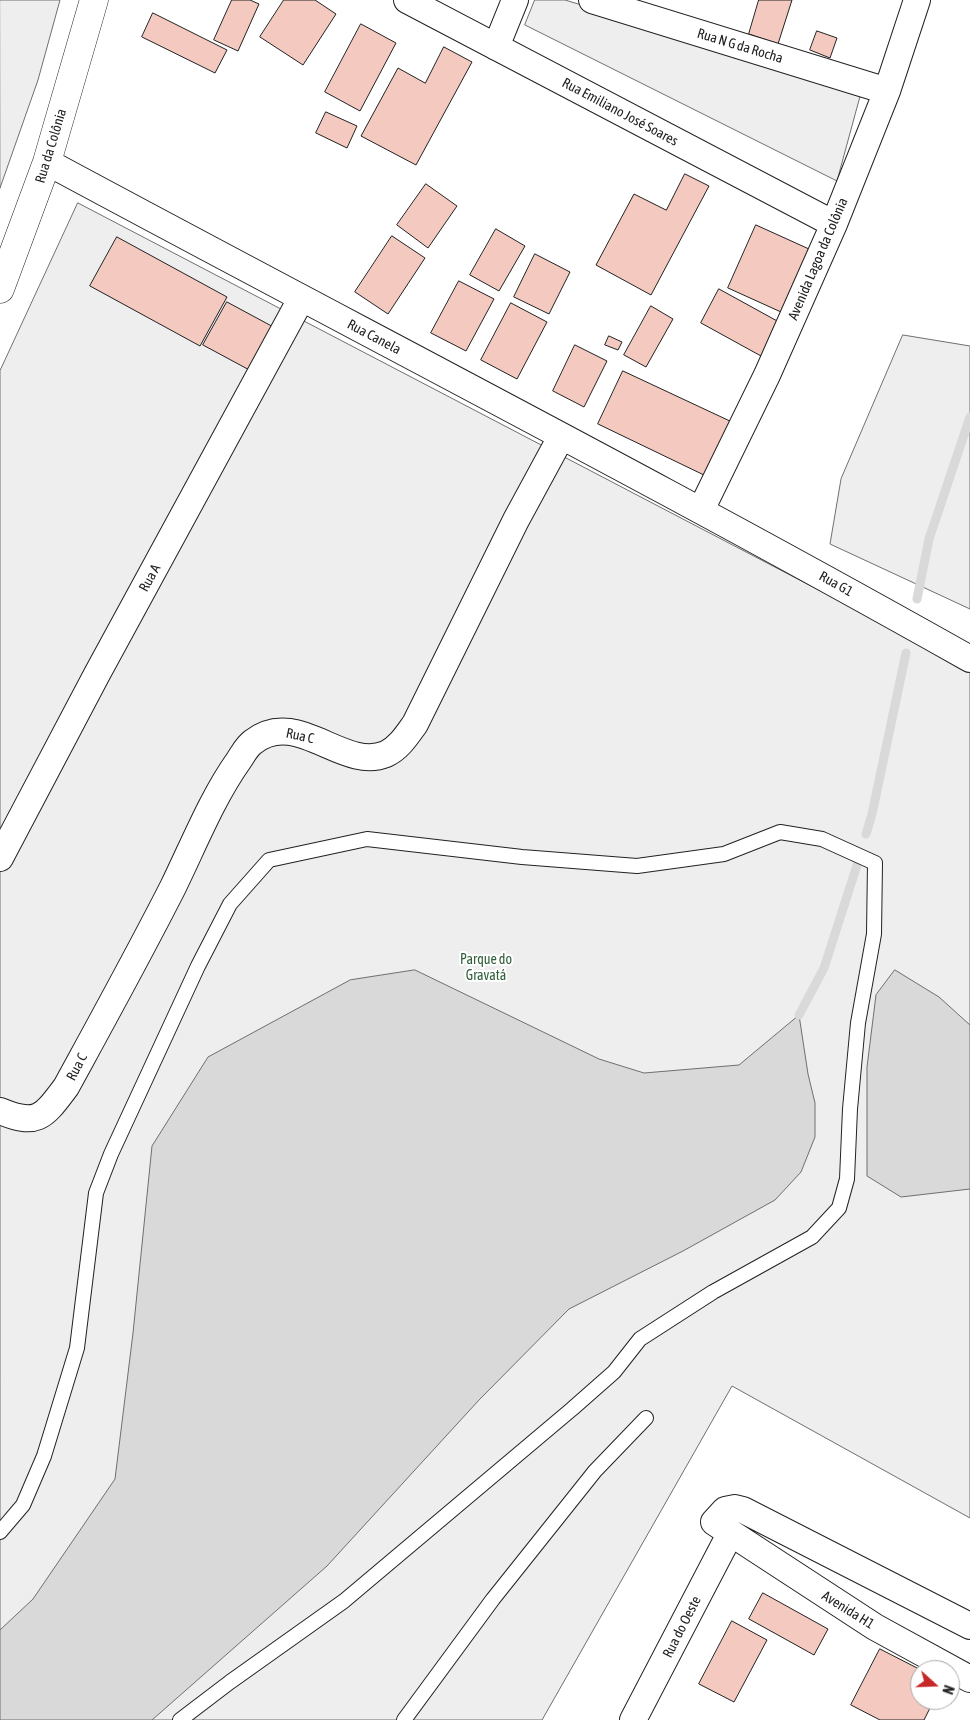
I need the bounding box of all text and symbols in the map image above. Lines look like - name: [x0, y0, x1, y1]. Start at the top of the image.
- street label: Rua N G da Rocha: [695, 25, 785, 67]
- street label: Rua Emiliano José Soares: [559, 74, 681, 150]
- street label: Rua da Colônia: [32, 107, 70, 185]
- street label: Avenida Lagoa da Colônia: [785, 195, 851, 323]
- street label: Rua Canela: [344, 316, 404, 358]
- street label: Rua A: [136, 561, 164, 595]
- street label: Rua G1: [816, 568, 856, 600]
- street label: Rua C: [284, 725, 316, 747]
- park label: Parque do Gravatá: [460, 952, 512, 984]
- street label: Rua C: [63, 1050, 91, 1084]
- street label: Avenida H1: [819, 1587, 877, 1633]
- street label: Rua do Oeste: [659, 1593, 705, 1661]
- north arrow: [910, 1660, 960, 1710]
- text: N: [939, 1683, 957, 1696]

